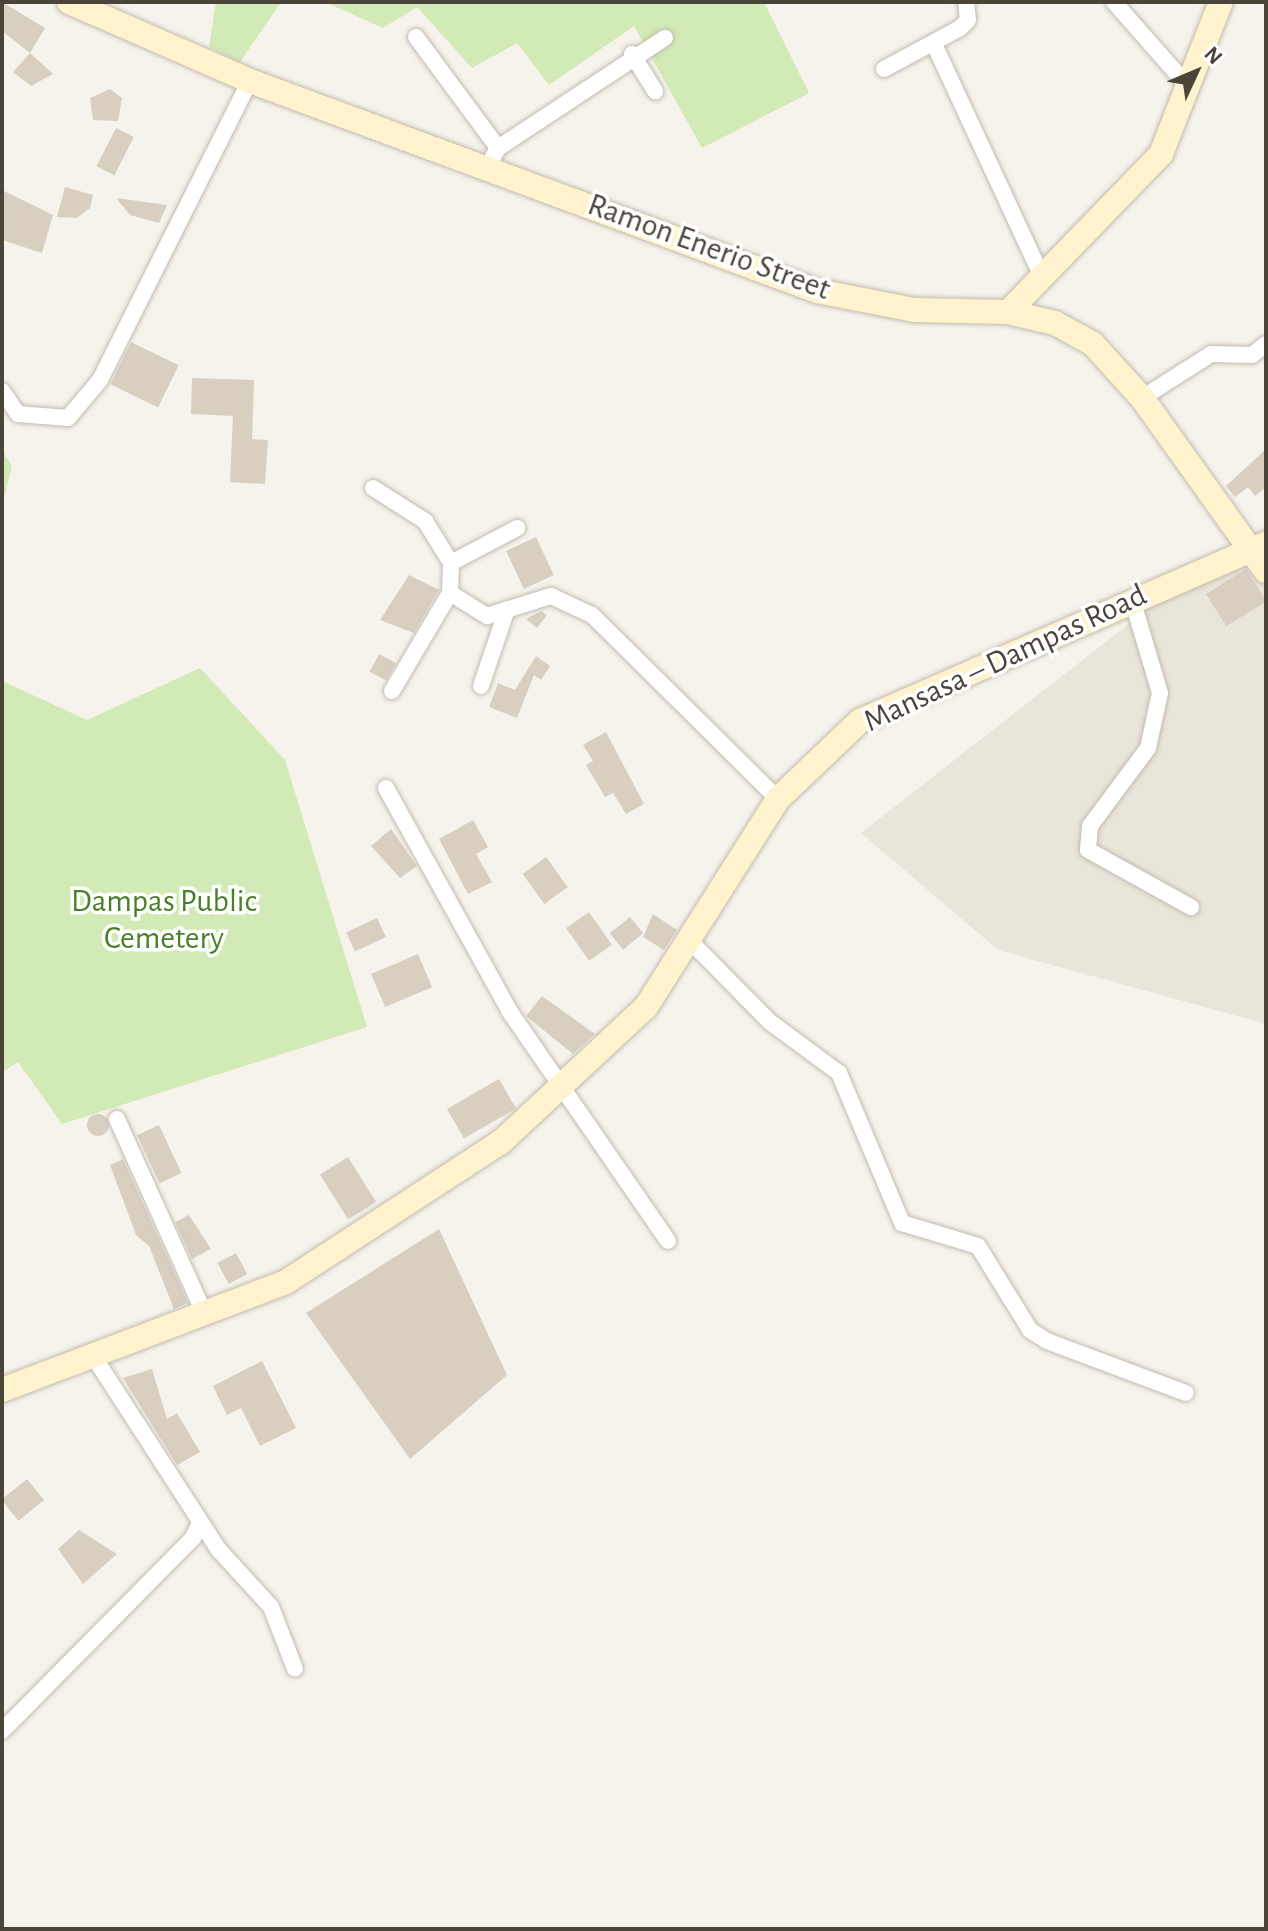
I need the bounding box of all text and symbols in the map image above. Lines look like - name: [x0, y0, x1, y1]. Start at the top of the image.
- north arrow: [1156, 32, 1236, 112]
- text: N: [1200, 42, 1226, 68]
- street label: Ramon Enerio Street: [583, 185, 835, 309]
- street label: Mansasa – Dampas Road: [858, 576, 1152, 740]
- park label: Dampas Public Cemetery: [71, 883, 257, 958]

